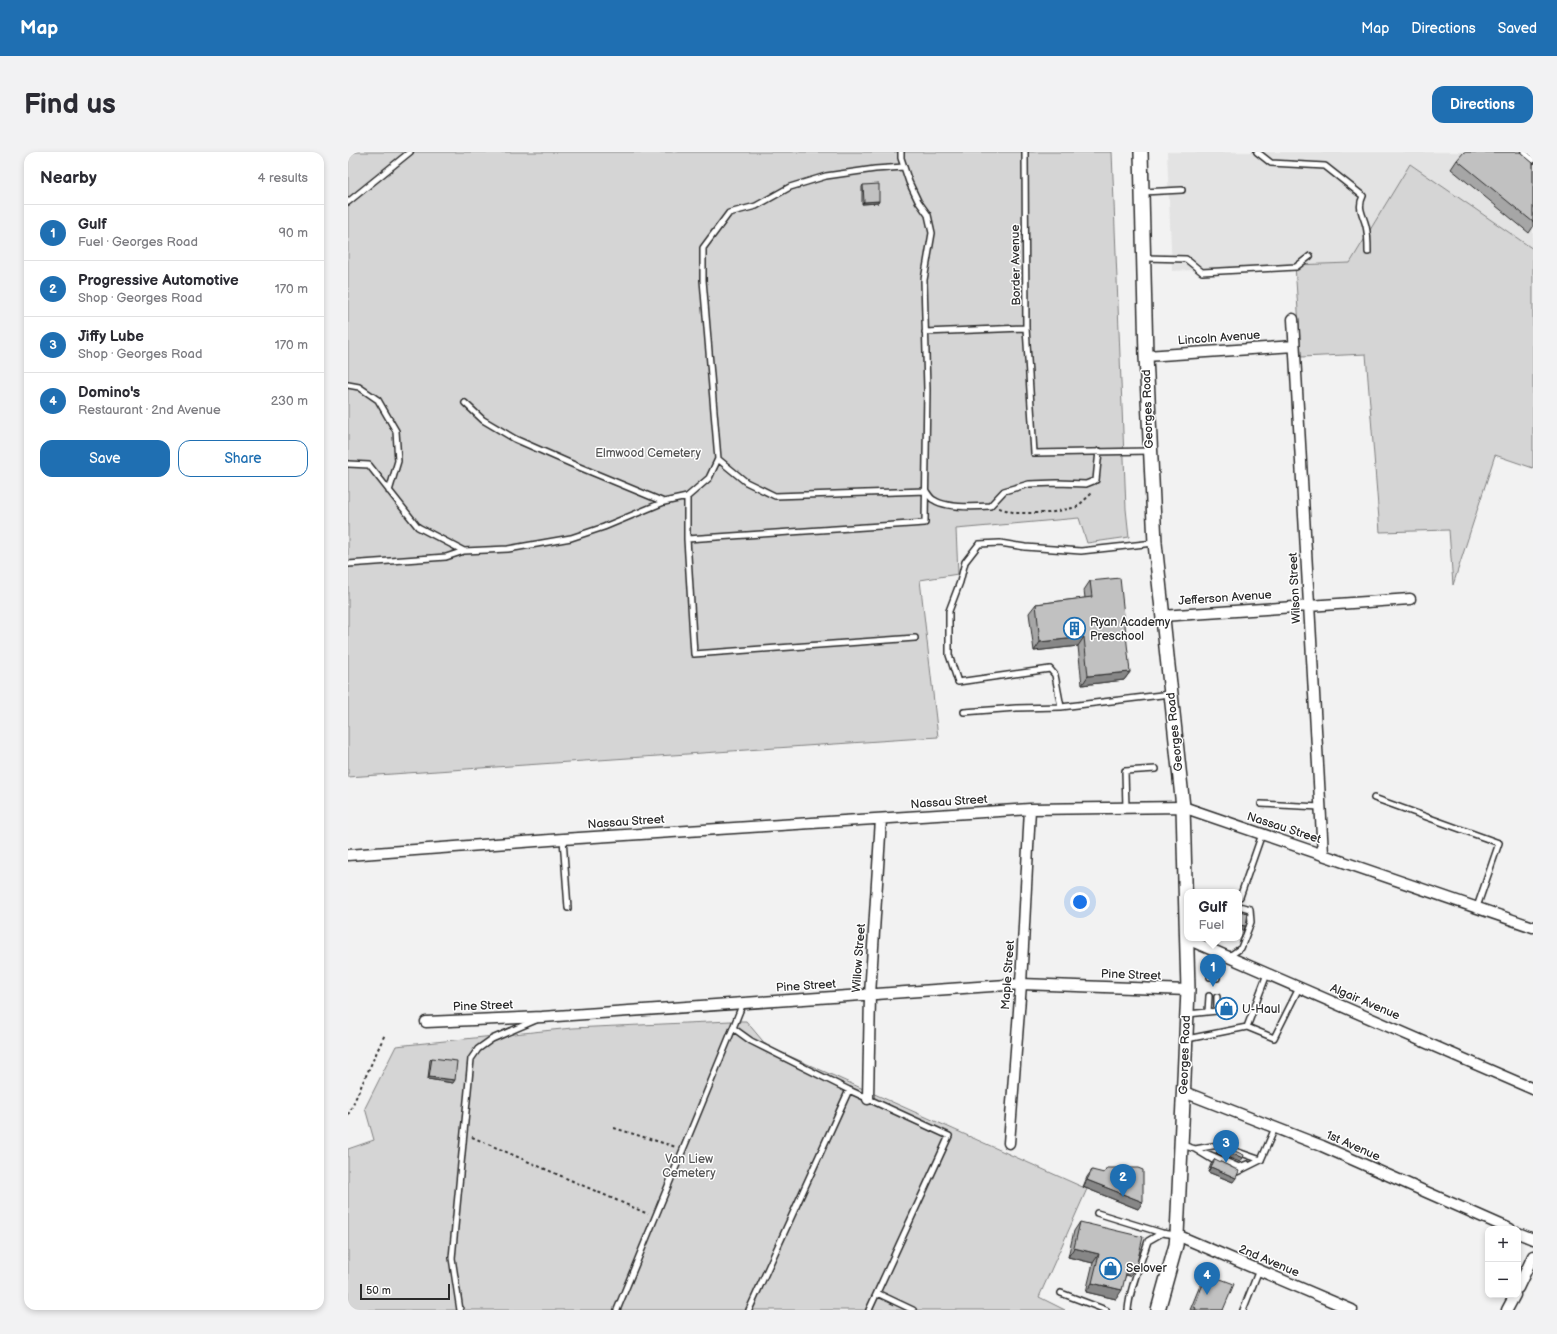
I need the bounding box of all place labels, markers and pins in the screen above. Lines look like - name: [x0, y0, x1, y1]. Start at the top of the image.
- place label: Ryan Academy Preschool: [1090, 615, 1171, 644]
- building icon: Ryan Academy Preschool: [1062, 616, 1088, 642]
- pin: 1: [1200, 954, 1226, 987]
- shop icon: U-Haul: [1213, 996, 1239, 1022]
- place label: U-Haul: [1242, 1002, 1280, 1017]
- pin: 3: [1213, 1130, 1239, 1163]
- pin: 2: [1110, 1164, 1136, 1197]
- shop icon: Selover: [1098, 1255, 1124, 1281]
- place label: Selover: [1126, 1261, 1167, 1276]
- pin: 4: [1194, 1262, 1220, 1295]

